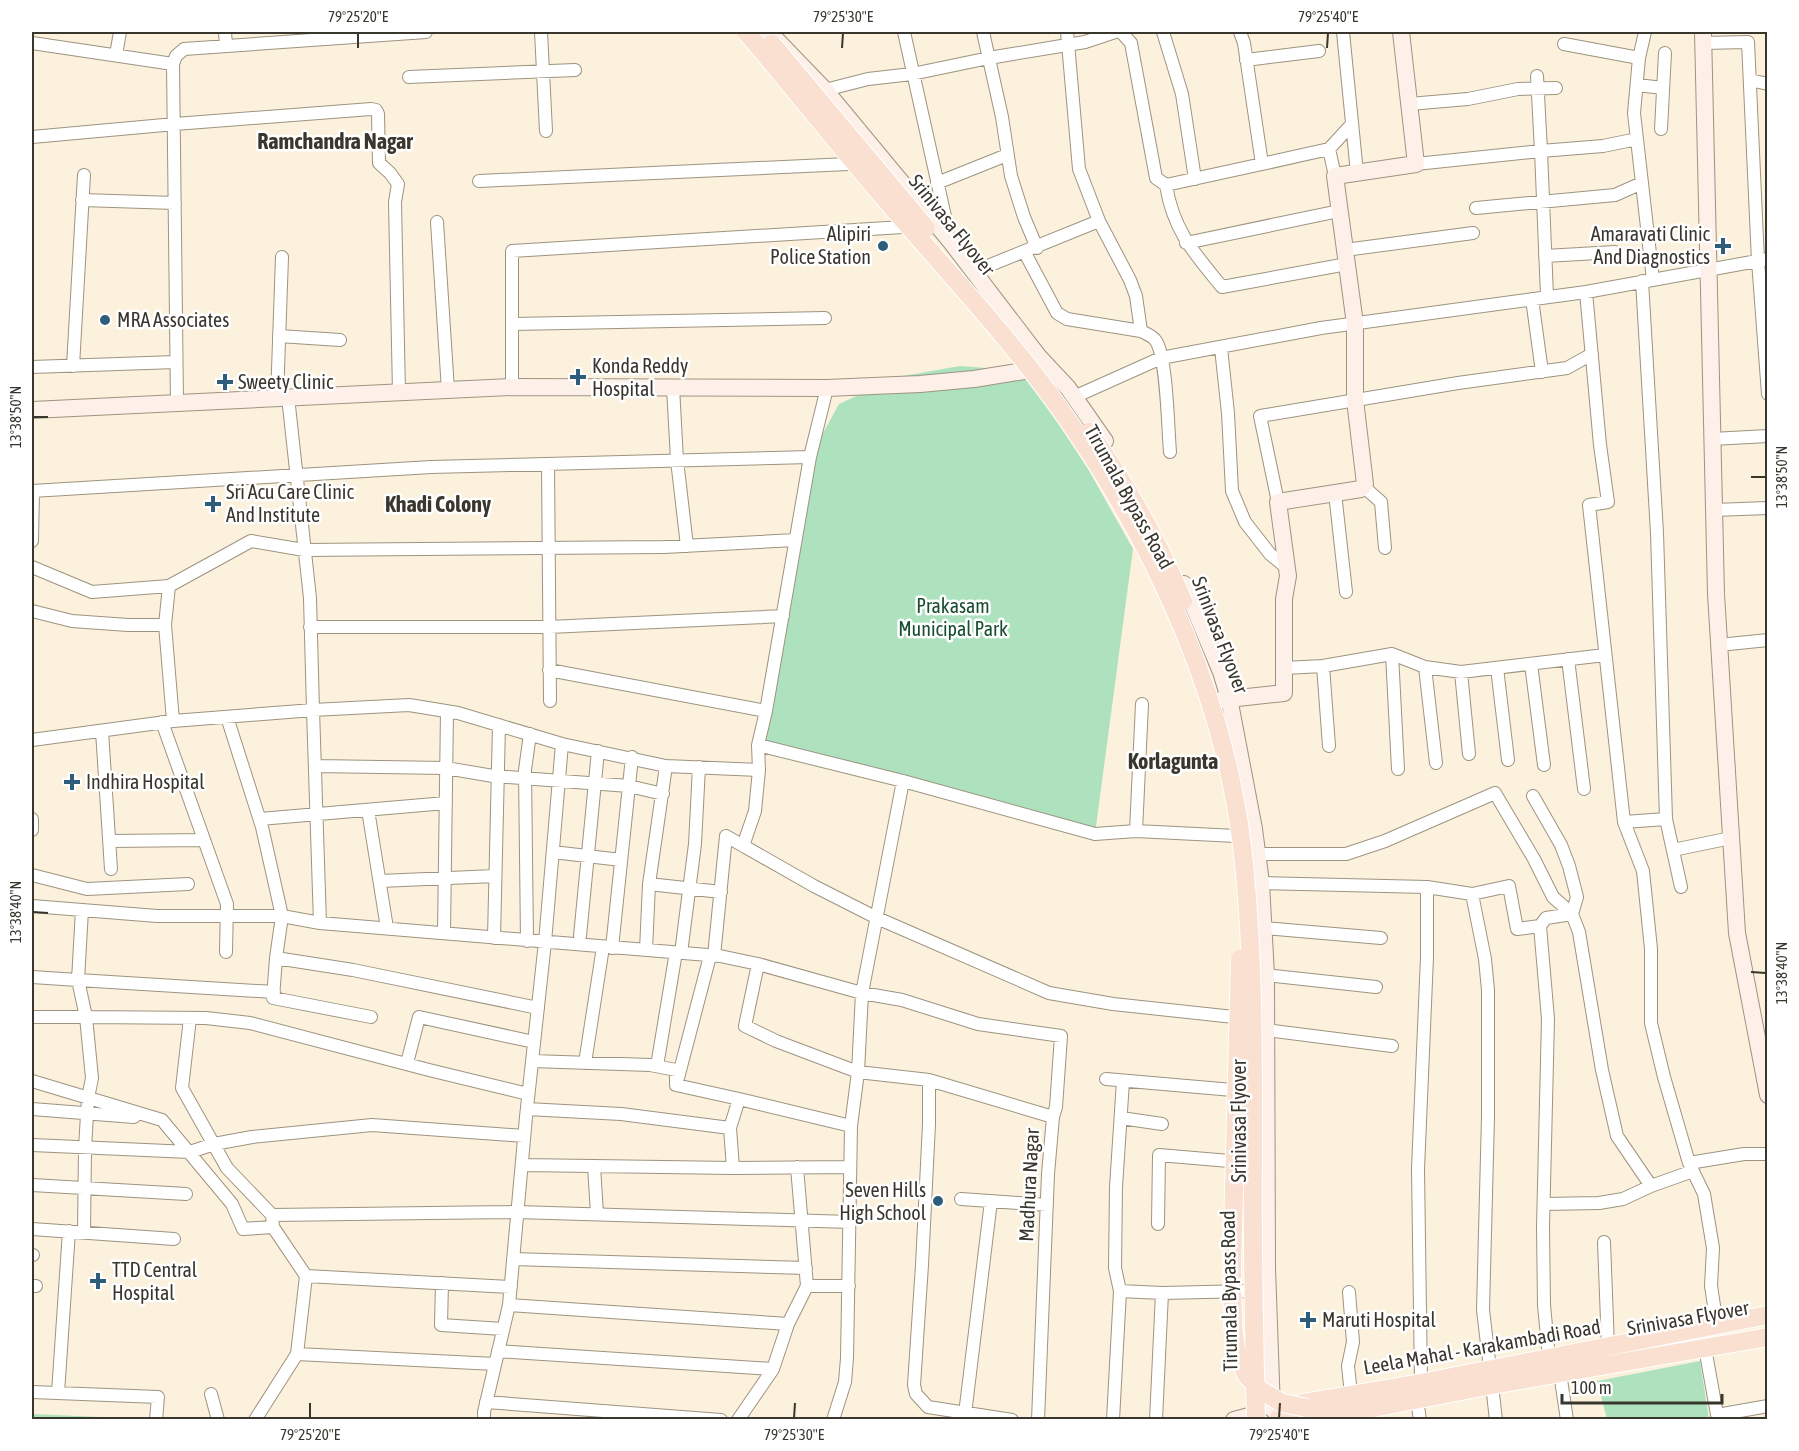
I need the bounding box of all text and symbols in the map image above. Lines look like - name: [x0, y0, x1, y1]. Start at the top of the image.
- text: 79°25'20"E: [328, 8, 389, 25]
- text: 79°25'30"E: [813, 8, 874, 25]
- text: 79°25'40"E: [1298, 8, 1359, 25]
- district label: Ramchandra Nagar: [257, 128, 413, 154]
- street label: Srinivasa Flyover: [905, 170, 1001, 281]
- place label: Alipiri Police Station: [770, 222, 871, 268]
- place label: Amaravati Clinic And Diagnostics: [1591, 222, 1711, 268]
- marker: Amaravati Clinic And Diagnostics: [1714, 237, 1732, 255]
- marker: Alipiri Police Station: [876, 239, 890, 253]
- place label: MRA Associates: [117, 308, 229, 331]
- marker: MRA Associates: [98, 313, 112, 327]
- place label: Konda Reddy Hospital: [592, 354, 688, 400]
- marker: Konda Reddy Hospital: [569, 368, 587, 386]
- place label: Sweety Clinic: [238, 370, 334, 393]
- marker: Sweety Clinic: [216, 373, 234, 391]
- text: 13°38'50"N: [7, 386, 24, 448]
- street label: Tirumala Bypass Road: [1080, 421, 1179, 573]
- text: 13°38'50"N: [1773, 446, 1790, 508]
- place label: Sri Acu Care Clinic And Institute: [226, 480, 354, 526]
- district label: Khadi Colony: [385, 491, 491, 517]
- marker: Sri Acu Care Clinic And Institute: [204, 495, 222, 513]
- street label: Srinivasa Flyover: [1188, 573, 1254, 697]
- park label: Prakasam Municipal Park: [898, 594, 1008, 640]
- district label: Korlagunta: [1128, 748, 1218, 774]
- place label: Indhira Hospital: [86, 770, 205, 793]
- marker: Indhira Hospital: [63, 773, 81, 791]
- text: 13°38'40"N: [7, 881, 24, 943]
- text: 13°38'40"N: [1773, 942, 1790, 1004]
- street label: Srinivasa Flyover: [1227, 1058, 1250, 1183]
- street label: Madhura Nagar: [1014, 1127, 1043, 1242]
- place label: Seven Hills High School: [839, 1178, 927, 1224]
- marker: Seven Hills High School: [931, 1194, 945, 1208]
- street label: Tirumala Bypass Road: [1216, 1210, 1241, 1372]
- place label: TTD Central Hospital: [112, 1258, 198, 1304]
- marker: TTD Central Hospital: [89, 1272, 107, 1290]
- street label: Srinivasa Flyover: [1625, 1295, 1752, 1340]
- place label: Maruti Hospital: [1322, 1308, 1437, 1331]
- marker: Maruti Hospital: [1299, 1311, 1317, 1329]
- street label: Leela Mahal - Karakambadi Road: [1362, 1314, 1602, 1379]
- scale bar: [1562, 1367, 1722, 1405]
- text: 100 m: [1571, 1377, 1612, 1398]
- text: 79°25'20"E: [280, 1426, 341, 1443]
- text: 79°25'30"E: [764, 1426, 825, 1443]
- text: 79°25'40"E: [1249, 1426, 1310, 1443]

